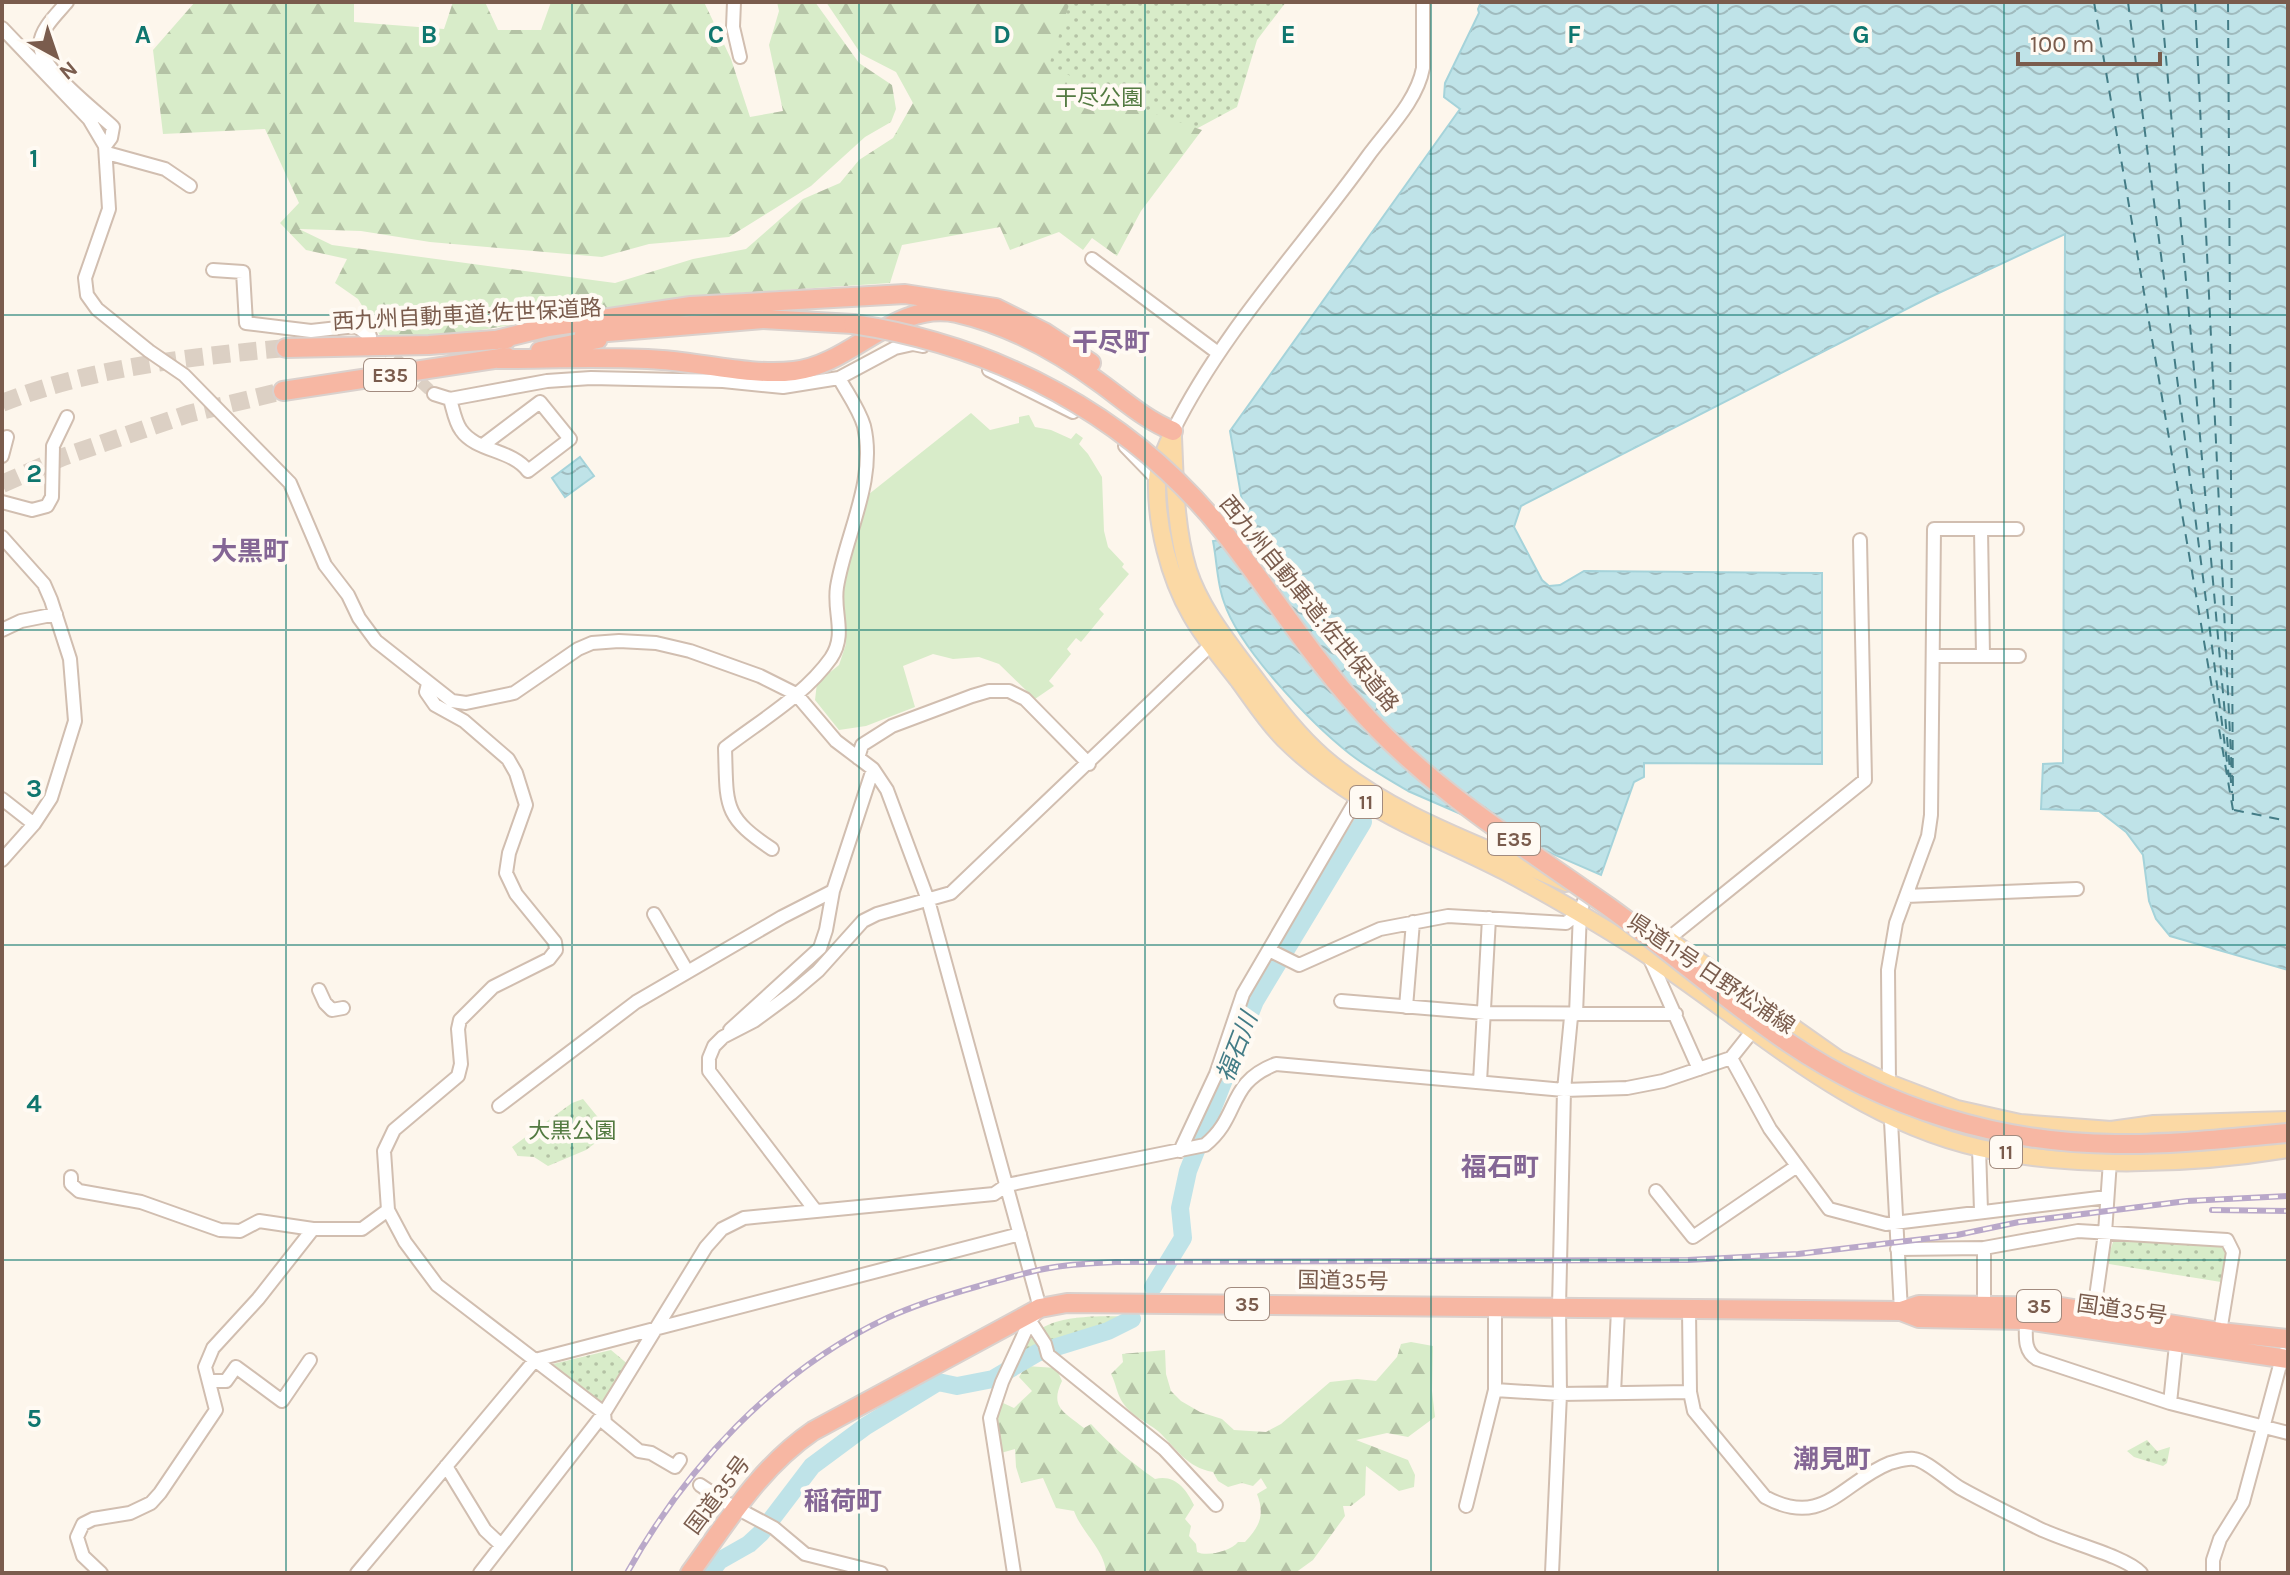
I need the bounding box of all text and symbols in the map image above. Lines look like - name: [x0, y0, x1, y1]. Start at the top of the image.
- north arrow: [16, 16, 96, 96]
- scale bar: [2018, 16, 2160, 66]
- text: A: [135, 19, 151, 50]
- text: B: [421, 19, 437, 50]
- text: C: [708, 19, 724, 50]
- text: D: [993, 19, 1011, 50]
- text: E: [1280, 19, 1296, 50]
- text: F: [1567, 19, 1581, 50]
- text: G: [1852, 19, 1870, 50]
- text: 100 m: [2030, 30, 2095, 58]
- text: N: [54, 56, 83, 86]
- park label: 干尽公園: [1055, 85, 1143, 111]
- text: 1: [29, 143, 39, 174]
- street label: 西九州自動車道;佐世保道路: [332, 295, 602, 335]
- district label: 干尽町: [1072, 327, 1150, 358]
- road number: E35: [364, 359, 416, 391]
- text: 2: [26, 458, 42, 489]
- street label: 西九州自動車道;佐世保道路: [1214, 491, 1404, 717]
- district label: 大黒町: [211, 536, 289, 567]
- text: 3: [26, 773, 42, 804]
- road number: 11: [1350, 786, 1382, 818]
- road number: E35: [1488, 823, 1540, 855]
- street label: 県道11号 日野松浦線: [1623, 908, 1799, 1040]
- water label: 福石川: [1211, 1006, 1264, 1086]
- text: 4: [26, 1088, 42, 1119]
- park label: 大黒公園: [528, 1118, 616, 1144]
- road number: 11: [1990, 1136, 2022, 1168]
- district label: 福石町: [1461, 1152, 1539, 1183]
- street label: 国道35号: [1297, 1267, 1389, 1295]
- road number: 35: [1225, 1288, 1269, 1320]
- road number: 35: [2017, 1290, 2061, 1322]
- street label: 国道35号: [2075, 1291, 2169, 1329]
- text: 5: [26, 1403, 42, 1434]
- district label: 潮見町: [1793, 1444, 1871, 1475]
- street label: 国道35号: [680, 1451, 756, 1539]
- district label: 稲荷町: [804, 1486, 882, 1517]

